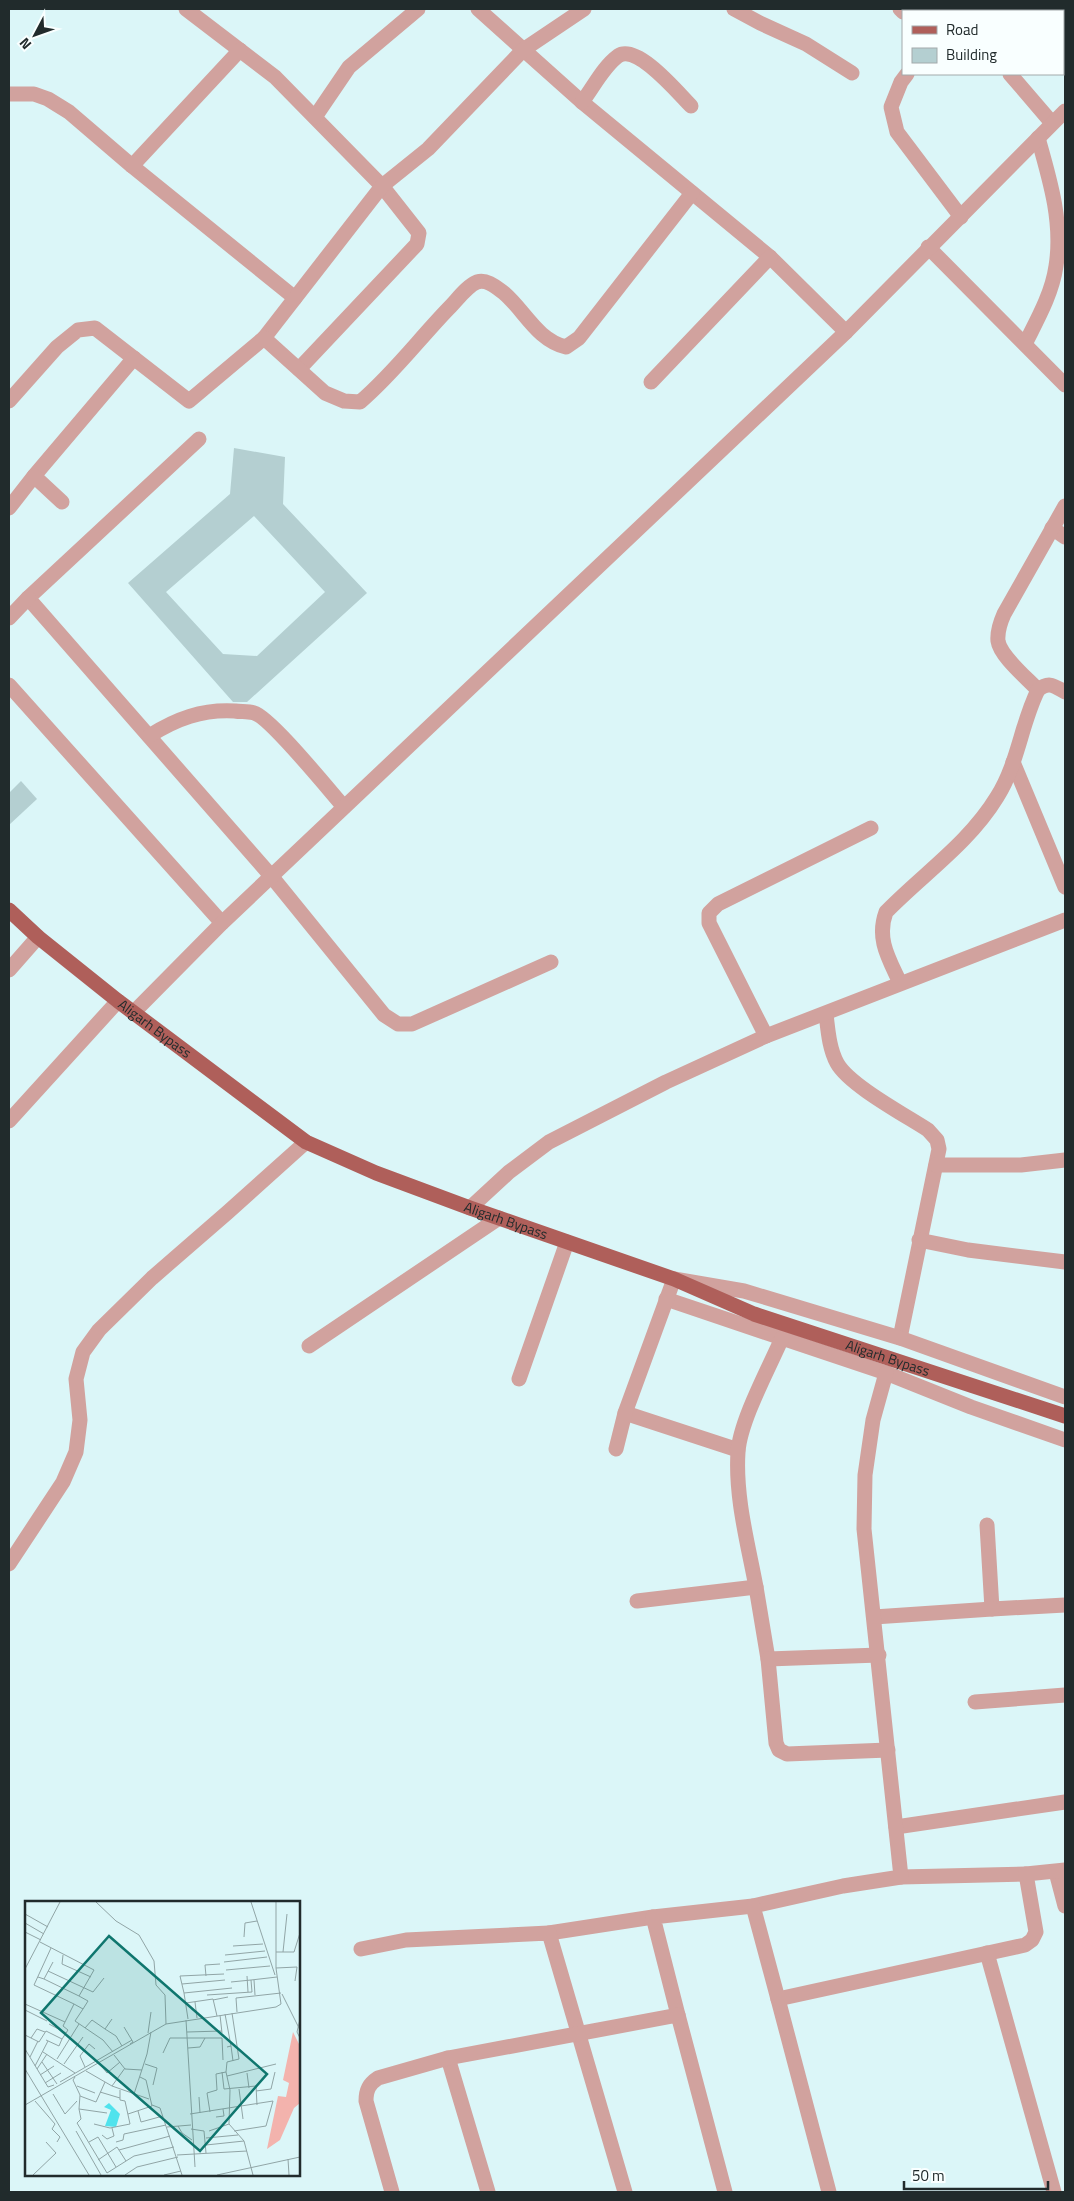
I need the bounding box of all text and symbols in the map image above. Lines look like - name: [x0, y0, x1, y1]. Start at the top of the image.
- north arrow: [10, 10, 60, 60]
- legend: [902, 10, 1064, 75]
- text: Road: [946, 18, 978, 41]
- text: N: [14, 33, 36, 54]
- text: Building: [946, 43, 997, 66]
- street label: Aligarh Bypass: [114, 994, 196, 1063]
- street label: Aligarh Bypass: [461, 1196, 551, 1244]
- street label: Aligarh Bypass: [843, 1334, 933, 1381]
- inset map: [25, 1901, 300, 2176]
- scale bar: [904, 2158, 1048, 2190]
- text: 50 m: [912, 2164, 945, 2187]

